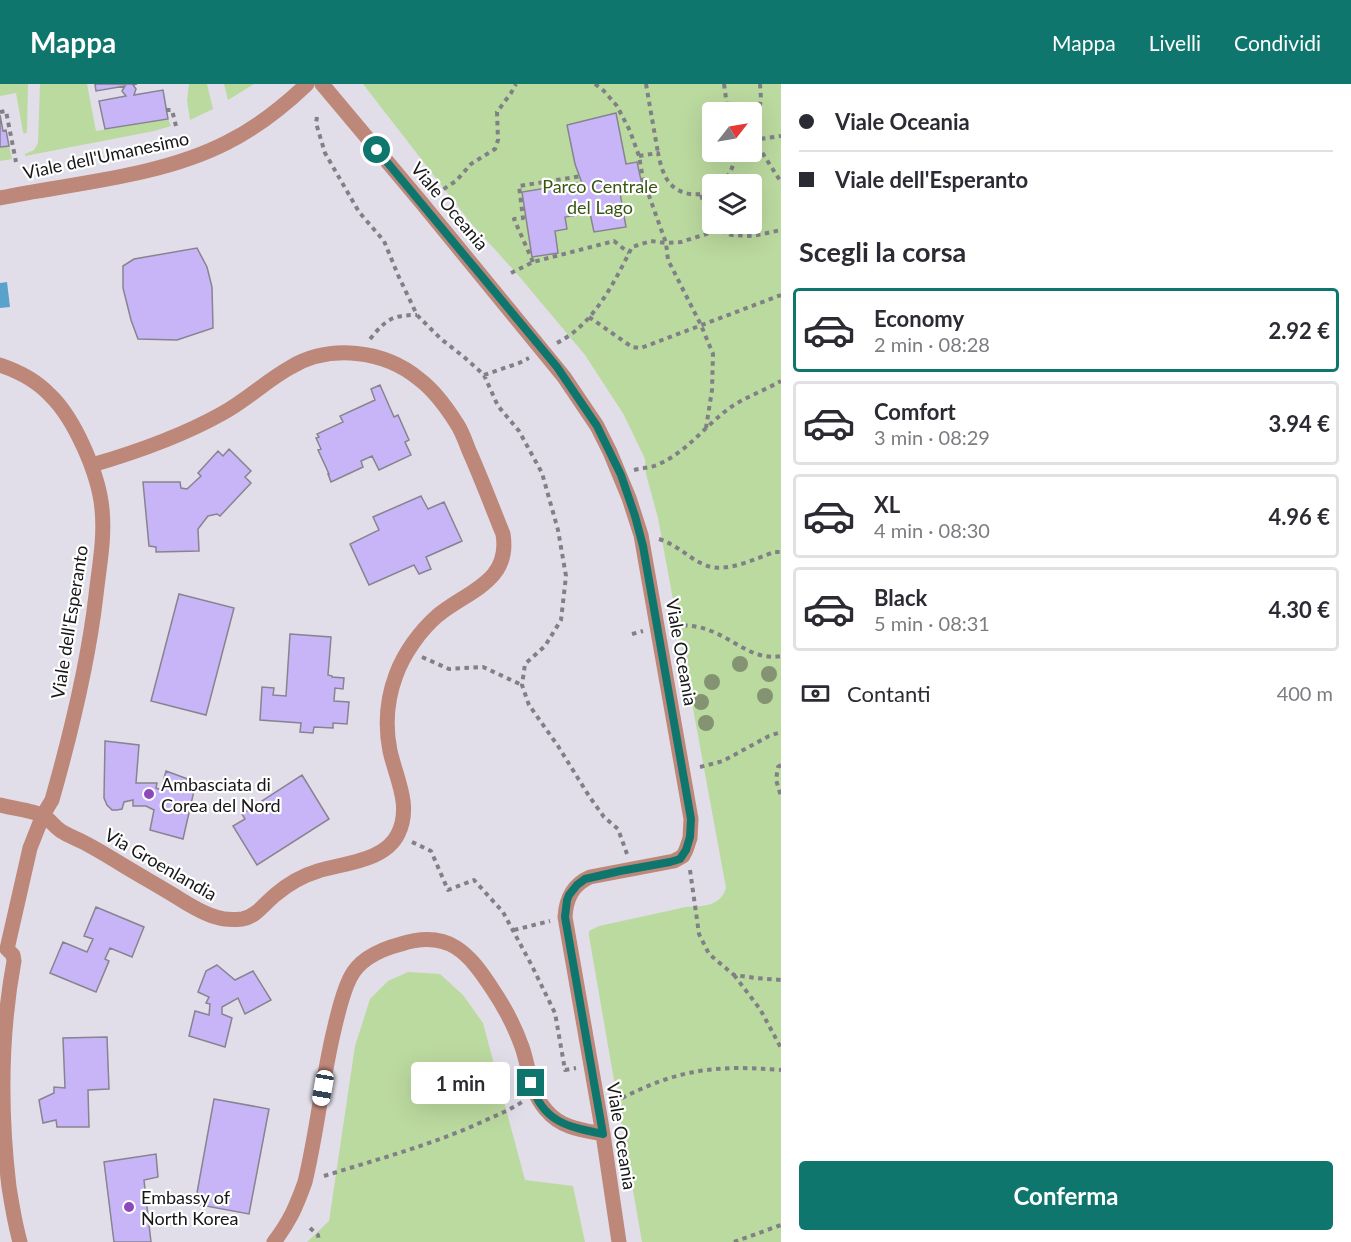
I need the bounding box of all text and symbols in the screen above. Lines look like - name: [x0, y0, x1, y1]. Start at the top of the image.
- text: Mappa: [30, 25, 116, 59]
- text: Mappa: [1052, 30, 1116, 55]
- text: Livelli: [1149, 30, 1201, 55]
- text: Condividi: [1234, 30, 1321, 55]
- north arrow: [702, 102, 762, 162]
- map controls: [702, 102, 762, 234]
- text: Viale Oceania: [835, 108, 970, 135]
- street label: Viale dell'Umanesimo: [21, 127, 191, 183]
- route start: [363, 136, 390, 163]
- street label: Viale Oceania: [407, 157, 493, 255]
- text: Viale dell'Esperanto: [835, 166, 1028, 193]
- button: layers: [702, 174, 762, 234]
- park label: Parco Centrale del Lago: [542, 175, 658, 218]
- text: Scegli la corsa: [799, 235, 966, 268]
- icon: car: [802, 303, 856, 357]
- text: Economy: [874, 305, 964, 332]
- text: 2.92 €: [1268, 317, 1330, 344]
- text: 2 min · 08:28: [874, 332, 990, 356]
- icon: car: [802, 396, 856, 450]
- text: Comfort: [874, 398, 956, 425]
- text: 3.94 €: [1268, 410, 1330, 437]
- text: 3 min · 08:29: [874, 425, 990, 449]
- icon: car: [802, 489, 856, 543]
- text: XL: [874, 491, 900, 518]
- text: 4.96 €: [1268, 503, 1330, 530]
- text: 4 min · 08:30: [874, 518, 990, 542]
- street label: Viale dell'Esperanto: [46, 544, 92, 700]
- icon: car: [802, 582, 856, 636]
- text: Black: [874, 584, 927, 611]
- text: 4.30 €: [1268, 596, 1330, 623]
- street label: Viale Oceania: [662, 597, 702, 707]
- text: 5 min · 08:31: [874, 611, 990, 635]
- icon: cash: [799, 677, 832, 710]
- text: Contanti: [847, 680, 931, 707]
- text: 400 m: [1277, 681, 1333, 705]
- place label: Ambasciata di Corea del Nord: [161, 773, 281, 816]
- marker: Ambasciata di Corea del Nord: [142, 787, 156, 801]
- street label: Via Groenlandia: [101, 823, 221, 905]
- callout: 1 min: [411, 1062, 510, 1104]
- car: [311, 1069, 335, 1107]
- route end: [517, 1069, 544, 1096]
- text: 1 min: [436, 1071, 485, 1095]
- street label: Viale Oceania: [603, 1081, 641, 1191]
- button: Conferma: [799, 1161, 1333, 1230]
- place label: Embassy of North Korea: [141, 1186, 238, 1229]
- marker: Embassy of North Korea: [122, 1200, 136, 1214]

